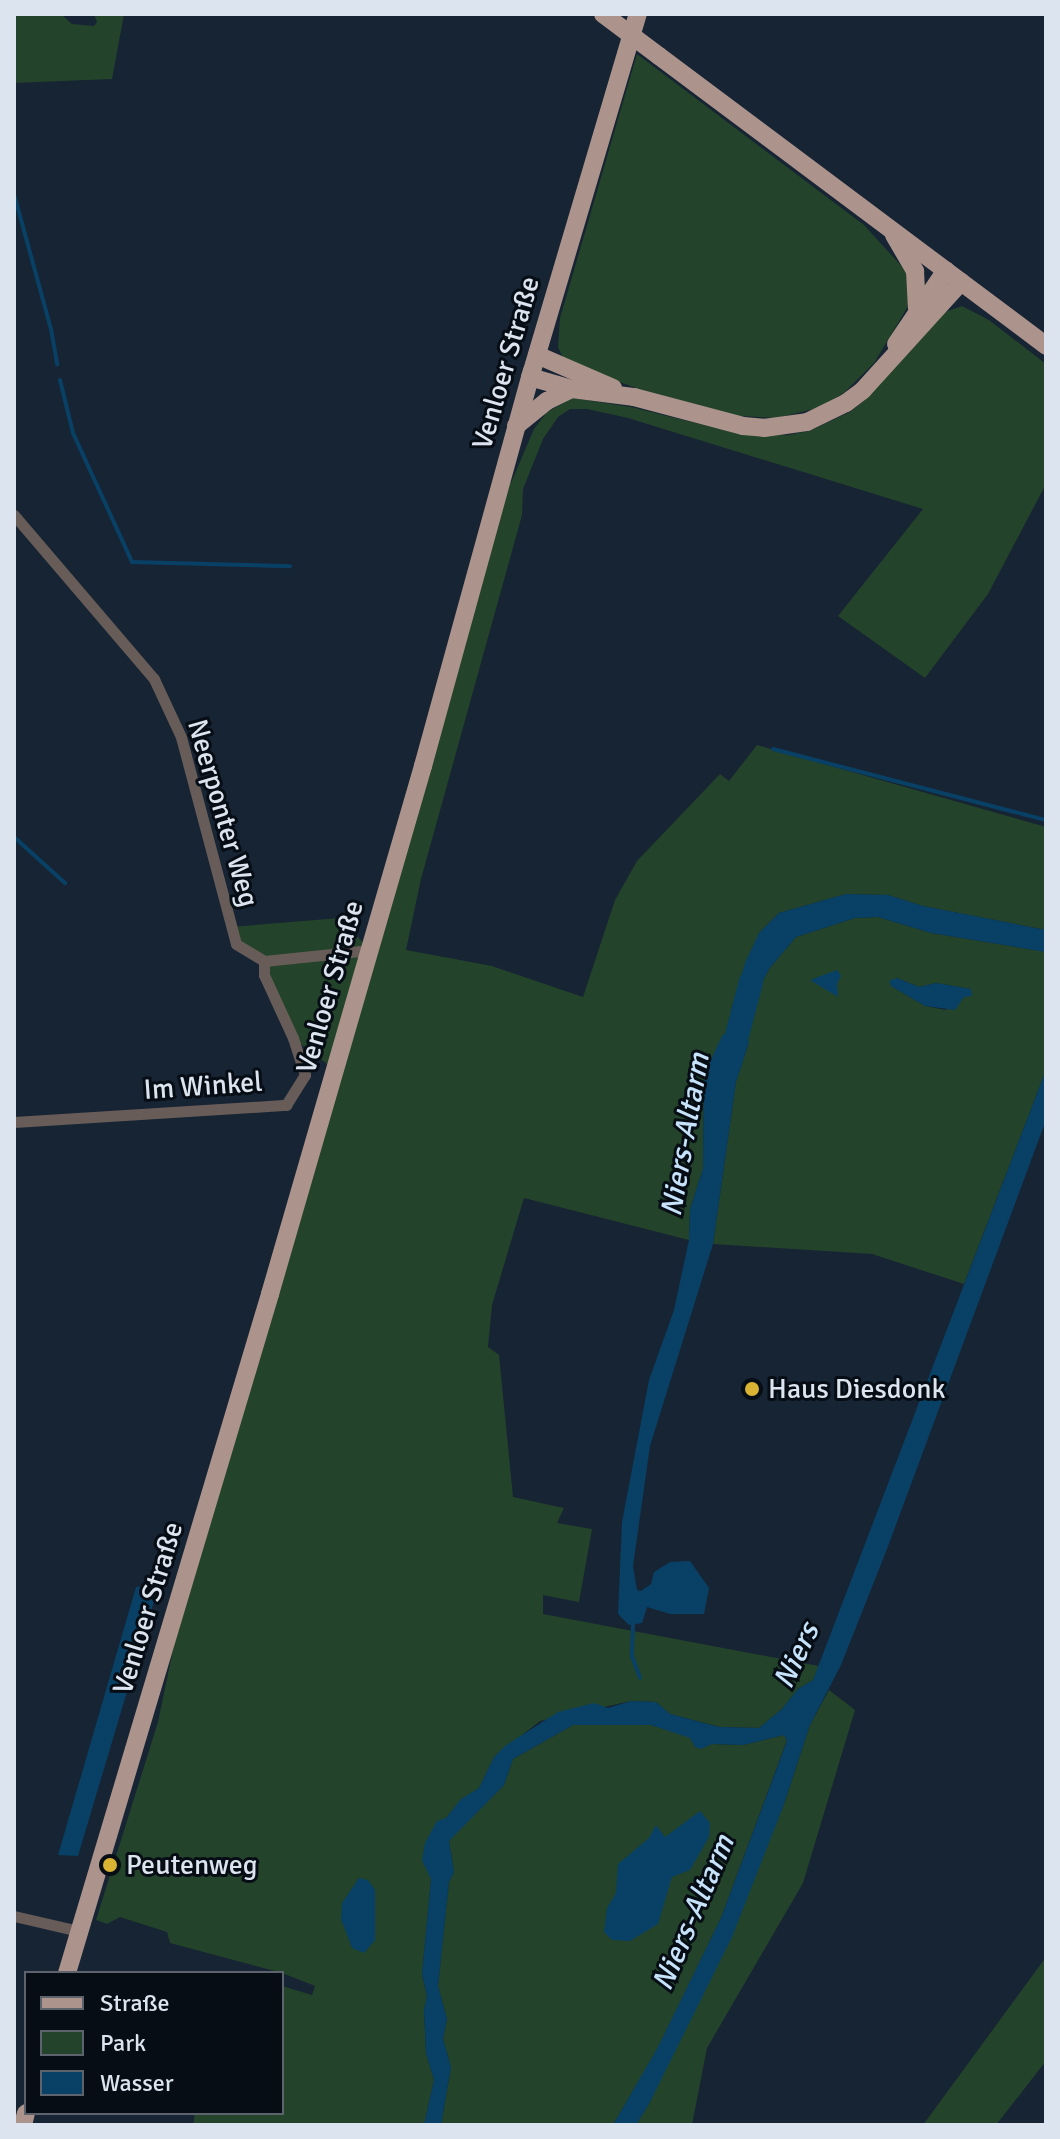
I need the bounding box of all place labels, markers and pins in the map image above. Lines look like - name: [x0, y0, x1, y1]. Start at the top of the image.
- place label: Haus Diesdonk: [768, 1372, 946, 1406]
- marker: Haus Diesdonk: [743, 1380, 761, 1398]
- place label: Peutenweg: [126, 1848, 258, 1882]
- marker: Peutenweg: [101, 1856, 119, 1874]

